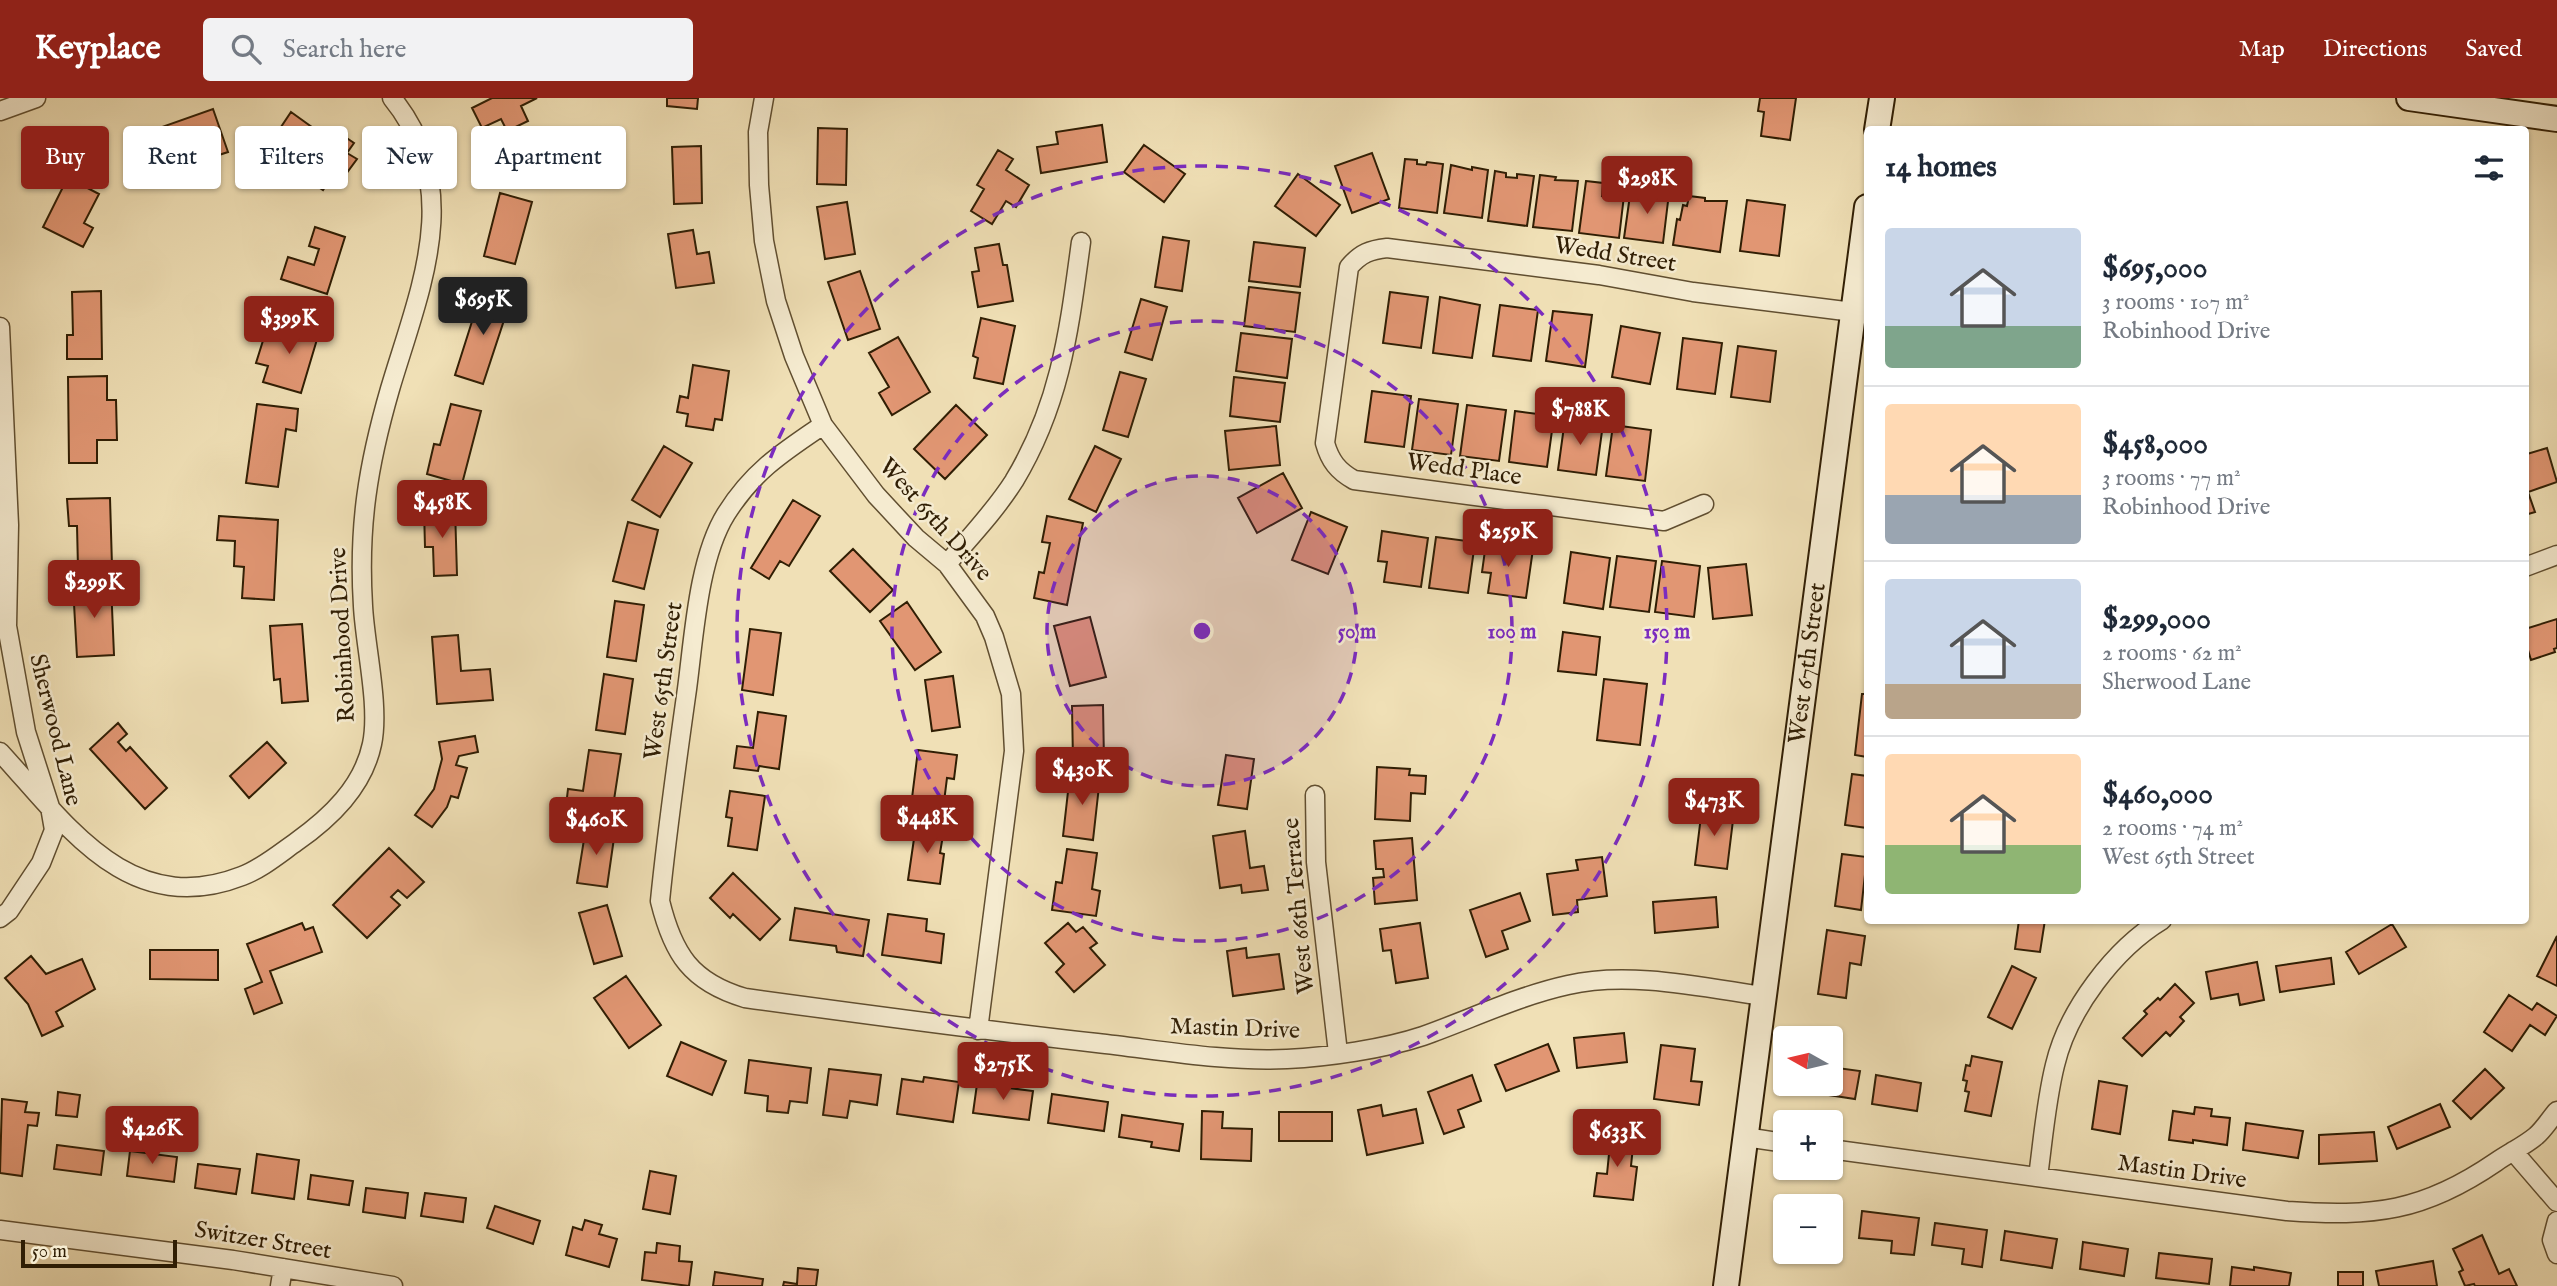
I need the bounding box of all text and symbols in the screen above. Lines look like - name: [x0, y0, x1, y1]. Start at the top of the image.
- search box: [203, 18, 693, 81]
- text: Keyplace: [35, 28, 161, 70]
- icon: search: [227, 30, 265, 68]
- text: Search here: [283, 33, 407, 66]
- text: Map: [2239, 34, 2285, 65]
- text: Directions: [2323, 34, 2427, 65]
- text: Saved: [2465, 34, 2522, 65]
- chip: Buy: [21, 126, 109, 189]
- chip: Rent: [123, 126, 221, 189]
- chip: Filters: [235, 126, 348, 189]
- chip: New: [362, 126, 457, 189]
- chip: Apartment: [471, 126, 626, 189]
- text: 14 homes: [1885, 149, 1997, 187]
- icon: filters: [2470, 149, 2508, 187]
- pin: $298K: [1598, 156, 1696, 216]
- text: $298K: [1617, 164, 1677, 193]
- street label: Wedd Street: [1552, 230, 1678, 280]
- text: $695,000: [2102, 250, 2207, 288]
- icon: home: [1941, 256, 2025, 340]
- pin: $695K: [434, 278, 532, 337]
- text: $695K: [454, 285, 512, 314]
- text: 3 rooms · 107 m²: [2102, 288, 2250, 317]
- pin: $399K: [240, 296, 338, 356]
- text: $399K: [260, 304, 318, 333]
- text: Robinhood Drive: [2102, 317, 2270, 346]
- pin: $788K: [1531, 388, 1629, 447]
- text: $788K: [1551, 395, 1609, 424]
- text: $458,000: [2102, 426, 2208, 464]
- icon: home: [1941, 432, 2025, 516]
- street label: Wedd Place: [1405, 447, 1523, 493]
- street label: West 65th Drive: [871, 452, 999, 588]
- text: 3 rooms · 77 m²: [2102, 464, 2241, 493]
- pin: $458K: [393, 480, 491, 540]
- text: $458K: [413, 488, 471, 517]
- text: Robinhood Drive: [2102, 493, 2270, 522]
- pin: $259K: [1459, 510, 1557, 569]
- text: $259K: [1479, 517, 1537, 546]
- street label: Robinhood Drive: [323, 547, 363, 723]
- pin: $299K: [45, 560, 143, 620]
- text: $299K: [64, 568, 124, 597]
- street label: West 67th Street: [1782, 581, 1833, 746]
- street label: West 65th Street: [638, 600, 690, 762]
- text: $299,000: [2102, 601, 2211, 639]
- icon: home: [1941, 607, 2025, 691]
- centre of rings: [1190, 619, 1214, 643]
- text: 50 m: [1338, 619, 1377, 646]
- text: 100 m: [1487, 619, 1537, 646]
- text: 150 m: [1644, 619, 1691, 646]
- text: 2 rooms · 62 m²: [2102, 639, 2242, 668]
- street label: Sherwood Lane: [21, 651, 89, 809]
- text: Sherwood Lane: [2102, 668, 2251, 697]
- pin: $430K: [1033, 748, 1131, 807]
- text: $430K: [1052, 755, 1112, 784]
- text: $460,000: [2102, 776, 2213, 814]
- pin: $473K: [1665, 778, 1763, 838]
- icon: home: [1941, 782, 2025, 866]
- text: $473K: [1684, 786, 1744, 815]
- pin: $448K: [878, 796, 976, 855]
- pin: $460K: [547, 798, 645, 857]
- text: $448K: [897, 803, 957, 832]
- text: $460K: [565, 805, 627, 834]
- text: 2 rooms · 74 m²: [2102, 814, 2243, 843]
- street label: West 66th Terrace: [1276, 817, 1322, 995]
- text: West 65th Street: [2102, 843, 2255, 872]
- street label: Mastin Drive: [1170, 1011, 1300, 1047]
- north arrow: [1773, 1026, 1843, 1096]
- map controls: [1773, 1026, 1843, 1264]
- pin: $275K: [954, 1042, 1052, 1102]
- text: $275K: [974, 1050, 1033, 1079]
- pin: $426K: [103, 1107, 201, 1166]
- pin: $633K: [1568, 1110, 1666, 1169]
- button: +: [1773, 1110, 1843, 1180]
- text: $426K: [121, 1114, 183, 1143]
- text: $633K: [1589, 1117, 1645, 1146]
- street label: Mastin Drive: [2115, 1148, 2249, 1196]
- button: −: [1773, 1194, 1843, 1264]
- street label: Switzer Street: [192, 1215, 334, 1267]
- scale bar: [21, 1237, 177, 1269]
- text: 50 m: [32, 1240, 67, 1264]

